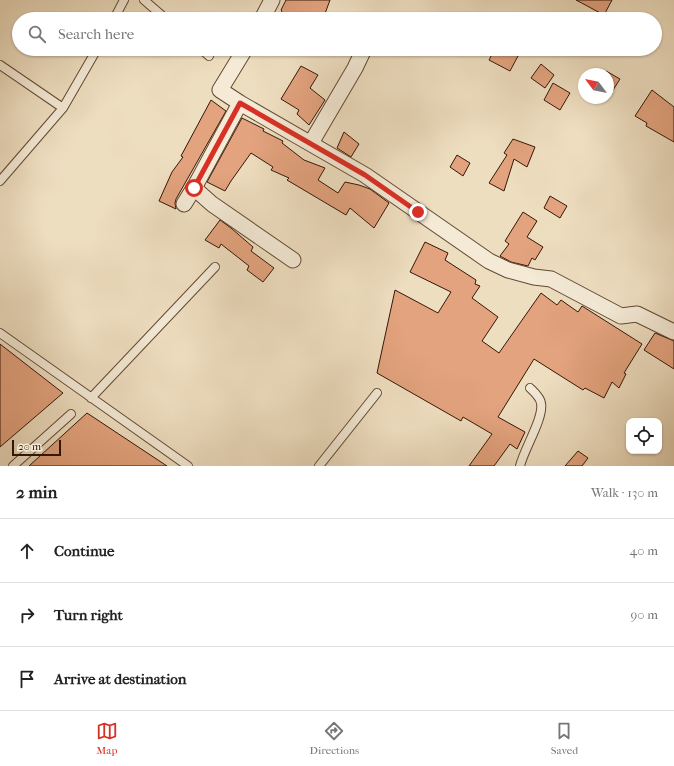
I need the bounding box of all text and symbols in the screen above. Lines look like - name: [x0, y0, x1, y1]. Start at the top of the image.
- search box: [12, 12, 662, 56]
- icon: search: [26, 23, 48, 45]
- text: Search here: [58, 25, 134, 43]
- north arrow: [578, 68, 614, 104]
- route start: [185, 179, 203, 197]
- route end: [409, 203, 427, 221]
- map controls: [626, 418, 662, 454]
- button: locate: [626, 418, 662, 454]
- scale bar: [12, 438, 61, 457]
- text: 20 m: [18, 440, 41, 453]
- text: 2 min: [16, 482, 57, 502]
- text: Walk · 130 m: [591, 485, 658, 500]
- icon: ahead: [16, 540, 38, 562]
- text: Continue: [54, 542, 114, 560]
- text: 40 m: [630, 543, 658, 558]
- icon: right: [16, 604, 38, 626]
- text: Turn right: [54, 606, 123, 624]
- text: 90 m: [630, 607, 658, 622]
- icon: arrive: [16, 668, 38, 690]
- text: Arrive at destination: [54, 670, 186, 688]
- tab: Map: [96, 720, 118, 757]
- tab: Directions: [310, 720, 359, 757]
- tab: Saved: [551, 720, 578, 757]

